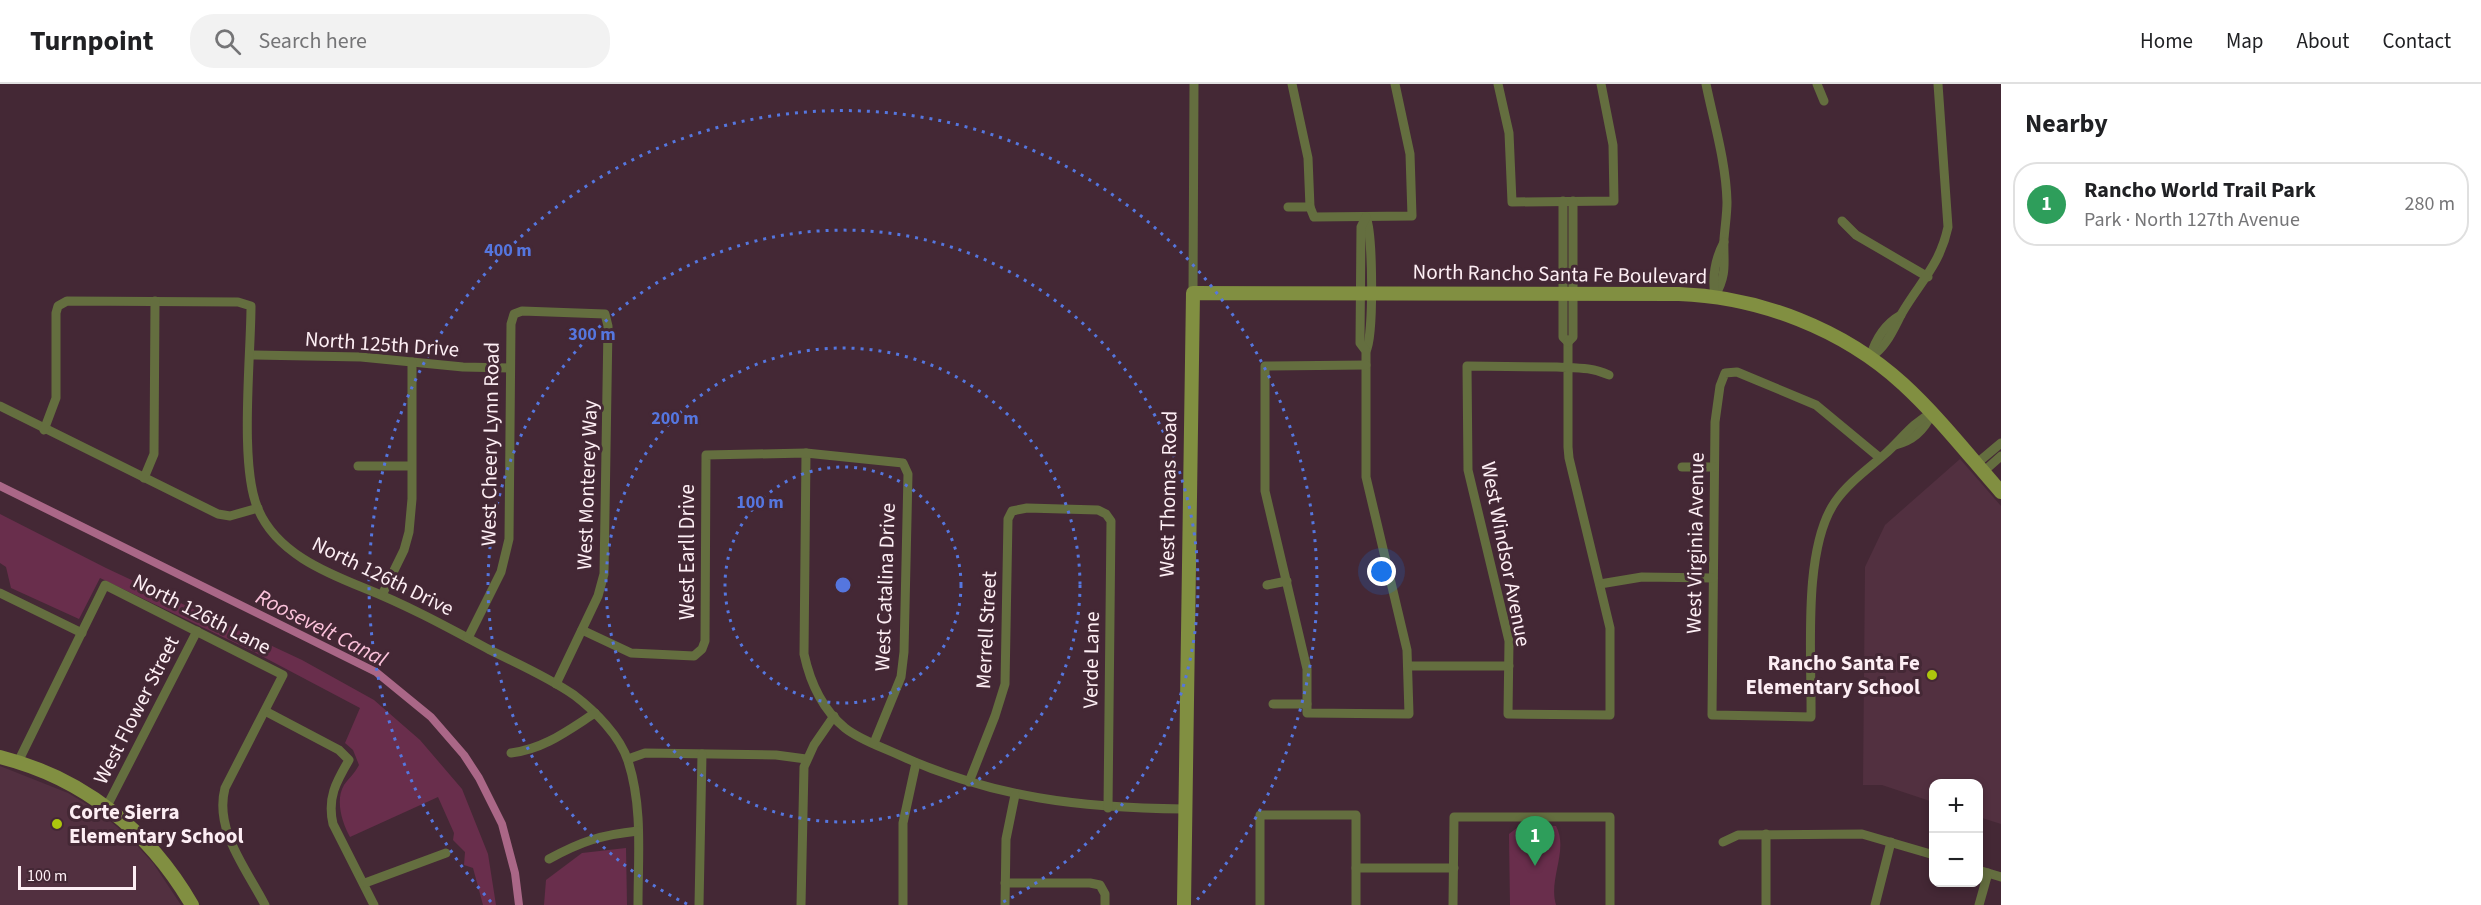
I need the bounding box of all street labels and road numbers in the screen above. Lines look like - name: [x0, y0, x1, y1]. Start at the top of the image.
- street label: North Rancho Santa Fe Boulevard: [1412, 256, 1708, 292]
- street label: North 125th Drive: [304, 324, 460, 364]
- street label: West Cheery Lynn Road: [473, 342, 507, 546]
- street label: West Monterey Way: [569, 399, 605, 571]
- street label: West Thomas Road: [1152, 410, 1184, 578]
- street label: West Virginia Avenue: [1678, 452, 1712, 634]
- street label: West Windsor Avenue: [1473, 459, 1539, 649]
- street label: West Earll Drive: [672, 484, 702, 620]
- street label: West Catalina Drive: [867, 502, 903, 672]
- street label: North 126th Drive: [307, 529, 459, 623]
- street label: North 126th Lane: [128, 566, 276, 662]
- street label: Merrell Street: [968, 570, 1004, 690]
- street label: Verde Lane: [1075, 611, 1107, 709]
- street label: West Flower Street: [86, 630, 186, 790]

